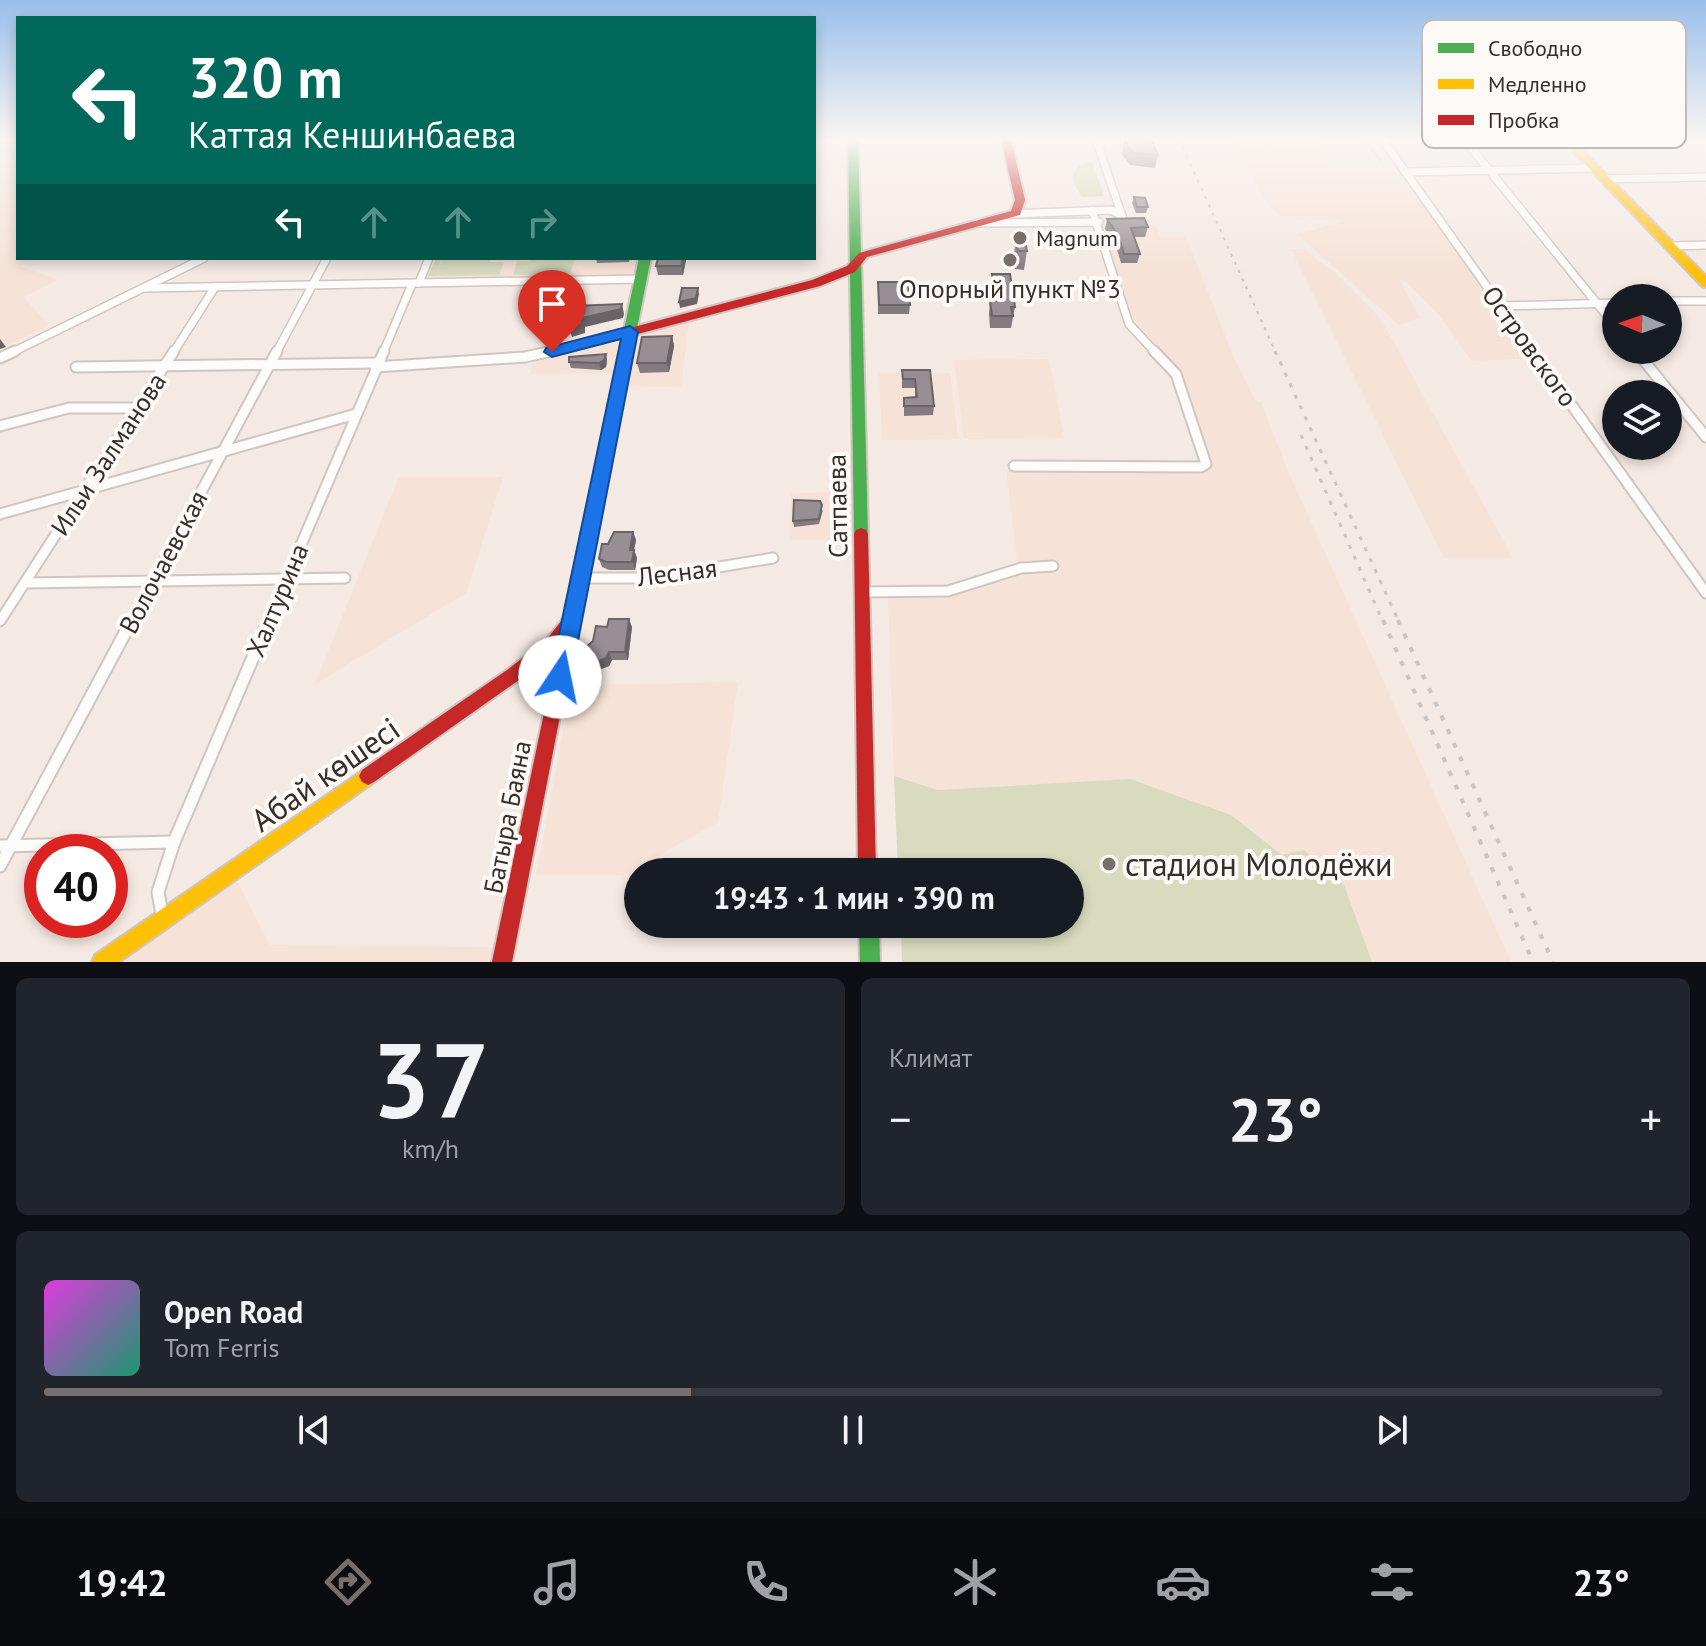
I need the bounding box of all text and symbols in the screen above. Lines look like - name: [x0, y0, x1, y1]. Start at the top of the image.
- legend: [1422, 20, 1686, 148]
- text: Свободно: [1488, 34, 1582, 62]
- text: 320 m: [188, 41, 343, 113]
- icon: left: [56, 48, 160, 152]
- text: Медленно: [1488, 70, 1586, 98]
- text: Пробка: [1488, 106, 1559, 134]
- text: Каттая Кеншинбаева: [188, 111, 517, 158]
- icon: left: [268, 200, 312, 244]
- icon: ahead: [352, 200, 396, 244]
- icon: ahead: [436, 200, 480, 244]
- icon: right: [520, 200, 564, 244]
- place label: Magnum: [1036, 224, 1118, 252]
- marker: Magnum: [1011, 229, 1029, 247]
- marker: Опорный пункт №3: [1001, 251, 1019, 269]
- pin: [518, 270, 586, 352]
- place label: Опорный пункт №3: [899, 272, 1121, 305]
- street label: Островского: [1475, 279, 1585, 413]
- icon: arrive: [530, 282, 574, 326]
- north arrow: [1602, 284, 1682, 364]
- map controls: [1602, 284, 1682, 460]
- street label: Ильи Залманова: [43, 366, 173, 542]
- button: layers: [1602, 380, 1682, 460]
- street label: Сатпаева: [820, 454, 854, 558]
- street label: Волочаевская: [112, 485, 214, 639]
- street label: Халтурина: [238, 538, 316, 662]
- street label: Лесная: [634, 551, 719, 593]
- position arrow: [518, 635, 602, 719]
- street label: Абай көшесі: [242, 707, 408, 841]
- street label: Батыра Баяна: [476, 738, 538, 896]
- speed limit sign: 40: [24, 834, 128, 938]
- place label: стадион Молодёжи: [1125, 843, 1393, 885]
- marker: стадион Молодёжи: [1100, 855, 1118, 873]
- text: 19:43 · 1 мин · 390 m: [713, 878, 995, 917]
- text: 37: [372, 1012, 489, 1147]
- text: Климат: [889, 1041, 972, 1074]
- text: 23°: [1228, 1080, 1323, 1158]
- text: −: [889, 1090, 911, 1147]
- text: +: [1640, 1090, 1662, 1147]
- text: km/h: [402, 1132, 459, 1165]
- text: Open Road: [164, 1292, 303, 1331]
- text: Tom Ferris: [164, 1331, 279, 1364]
- icon: previous: [292, 1408, 336, 1452]
- icon: pause: [831, 1408, 875, 1452]
- icon: next: [1370, 1408, 1414, 1452]
- icon: directions: [320, 1554, 376, 1610]
- icon: music: [529, 1554, 585, 1610]
- icon: phone: [738, 1554, 794, 1610]
- icon: climate: [947, 1554, 1003, 1610]
- icon: car: [1155, 1554, 1211, 1610]
- icon: filters: [1364, 1554, 1420, 1610]
- text: 19:42: [76, 1559, 168, 1606]
- text: 23°: [1573, 1559, 1630, 1606]

